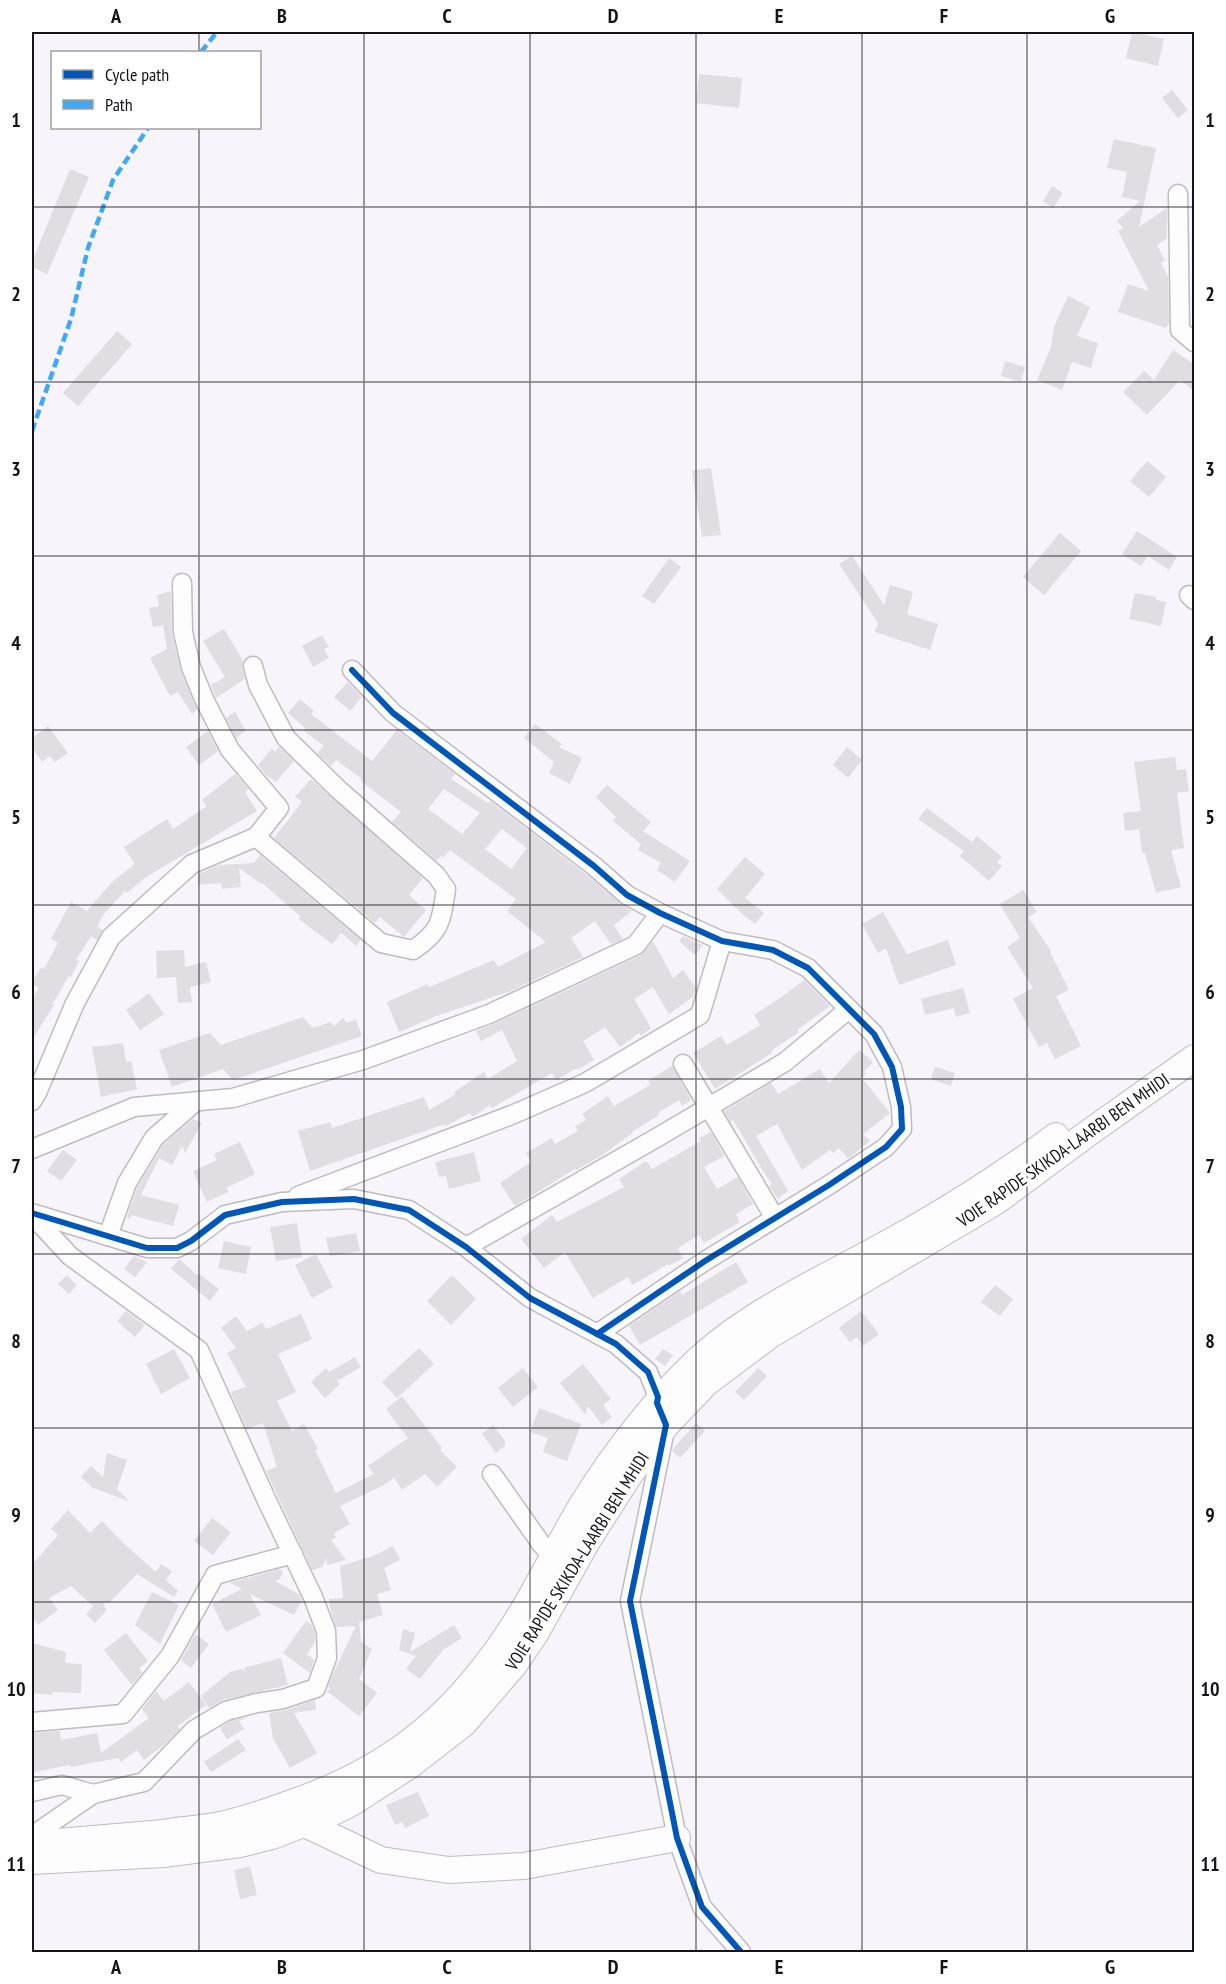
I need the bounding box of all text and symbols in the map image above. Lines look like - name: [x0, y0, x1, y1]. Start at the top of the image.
- text: A: [110, 3, 122, 29]
- text: B: [277, 3, 287, 29]
- text: C: [442, 3, 452, 29]
- text: D: [608, 3, 619, 29]
- text: E: [775, 3, 783, 29]
- text: F: [940, 3, 948, 29]
- text: G: [1105, 3, 1115, 29]
- legend: [51, 51, 261, 129]
- text: Cycle path: [105, 63, 169, 86]
- text: Path: [105, 93, 133, 116]
- text: 1: [11, 107, 21, 133]
- text: 1: [1205, 107, 1215, 133]
- text: 2: [11, 281, 21, 307]
- text: 2: [1205, 281, 1215, 307]
- text: 3: [11, 456, 21, 482]
- text: 3: [1205, 456, 1215, 482]
- text: 4: [11, 630, 21, 656]
- text: 4: [1205, 630, 1215, 656]
- text: 5: [11, 804, 21, 830]
- text: 5: [1205, 804, 1215, 830]
- text: 6: [11, 979, 21, 1005]
- text: 6: [1205, 979, 1215, 1005]
- street label: VOIE RAPIDE SKIKDA-LAARBI BEN MHIDI: [952, 1068, 1174, 1233]
- text: 7: [11, 1153, 21, 1179]
- text: 7: [1205, 1153, 1215, 1179]
- text: 8: [11, 1328, 21, 1354]
- text: 8: [1205, 1328, 1215, 1354]
- street label: VOIE RAPIDE SKIKDA-LAARBI BEN MHIDI: [499, 1447, 654, 1676]
- text: 9: [11, 1502, 21, 1528]
- text: 9: [1205, 1502, 1215, 1528]
- text: 10: [6, 1676, 26, 1702]
- text: 10: [1200, 1676, 1220, 1702]
- text: 11: [6, 1851, 26, 1877]
- text: 11: [1200, 1851, 1220, 1877]
- text: A: [110, 1954, 122, 1980]
- text: B: [277, 1954, 287, 1980]
- text: C: [442, 1954, 452, 1980]
- text: D: [608, 1954, 619, 1980]
- text: E: [775, 1954, 783, 1980]
- text: F: [940, 1954, 948, 1980]
- text: G: [1105, 1954, 1115, 1980]

